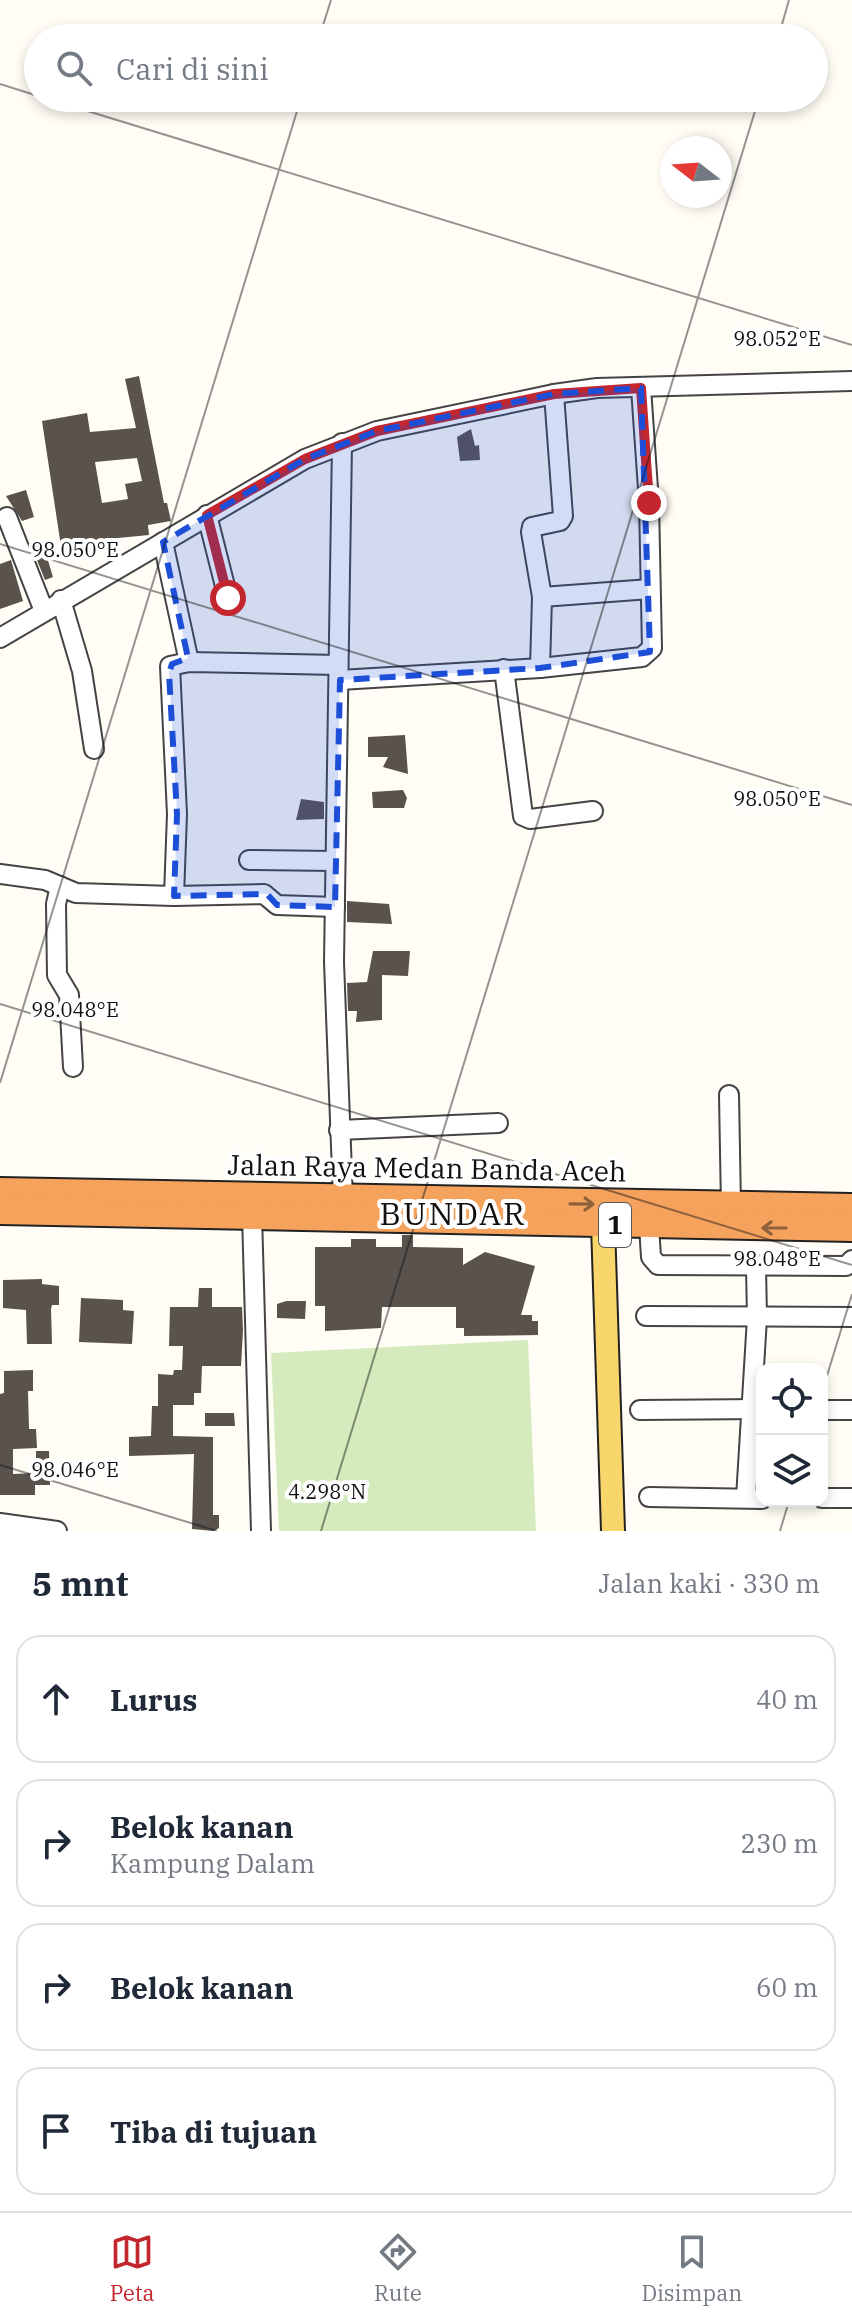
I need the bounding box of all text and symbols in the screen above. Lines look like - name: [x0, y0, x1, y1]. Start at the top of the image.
- search box: [24, 24, 828, 112]
- icon: search: [52, 46, 96, 90]
- text: Cari di sini: [116, 49, 269, 88]
- north arrow: [660, 136, 732, 208]
- text: 98.052°E: [733, 325, 821, 352]
- route end: [631, 485, 667, 521]
- text: 98.050°E: [31, 536, 119, 563]
- route start: [210, 580, 246, 616]
- text: 98.050°E: [733, 785, 821, 812]
- text: 98.048°E: [31, 996, 119, 1023]
- street label: Jalan Raya Medan Banda Aceh: [227, 1146, 627, 1189]
- district label: BUNDAR: [379, 1192, 527, 1234]
- one-way arrow: [568, 1196, 595, 1212]
- road number: 1: [599, 1203, 631, 1247]
- one-way arrow: [761, 1220, 788, 1236]
- text: 98.048°E: [733, 1245, 821, 1272]
- map controls: [756, 1363, 828, 1507]
- button: locate: [756, 1363, 828, 1435]
- button: layers: [756, 1435, 828, 1507]
- text: 98.046°E: [31, 1456, 119, 1483]
- text: 4.298°N: [288, 1478, 366, 1505]
- text: 5 mnt: [32, 1561, 129, 1605]
- text: Jalan kaki · 330 m: [599, 1566, 820, 1600]
- icon: ahead: [34, 1677, 78, 1721]
- text: Lurus: [110, 1680, 198, 1719]
- text: 40 m: [756, 1682, 818, 1716]
- text: Belok kanan: [110, 1807, 294, 1846]
- icon: right: [34, 1821, 78, 1865]
- text: 230 m: [740, 1826, 818, 1860]
- text: Kampung Dalam: [110, 1846, 315, 1880]
- icon: right: [34, 1965, 78, 2009]
- text: Belok kanan: [110, 1968, 294, 2007]
- text: 60 m: [756, 1970, 818, 2004]
- icon: arrive: [34, 2109, 78, 2153]
- text: Tiba di tujuan: [110, 2112, 317, 2151]
- tab: Peta: [110, 2230, 155, 2307]
- tab: Rute: [374, 2230, 422, 2307]
- tab: Disimpan: [641, 2230, 742, 2307]

